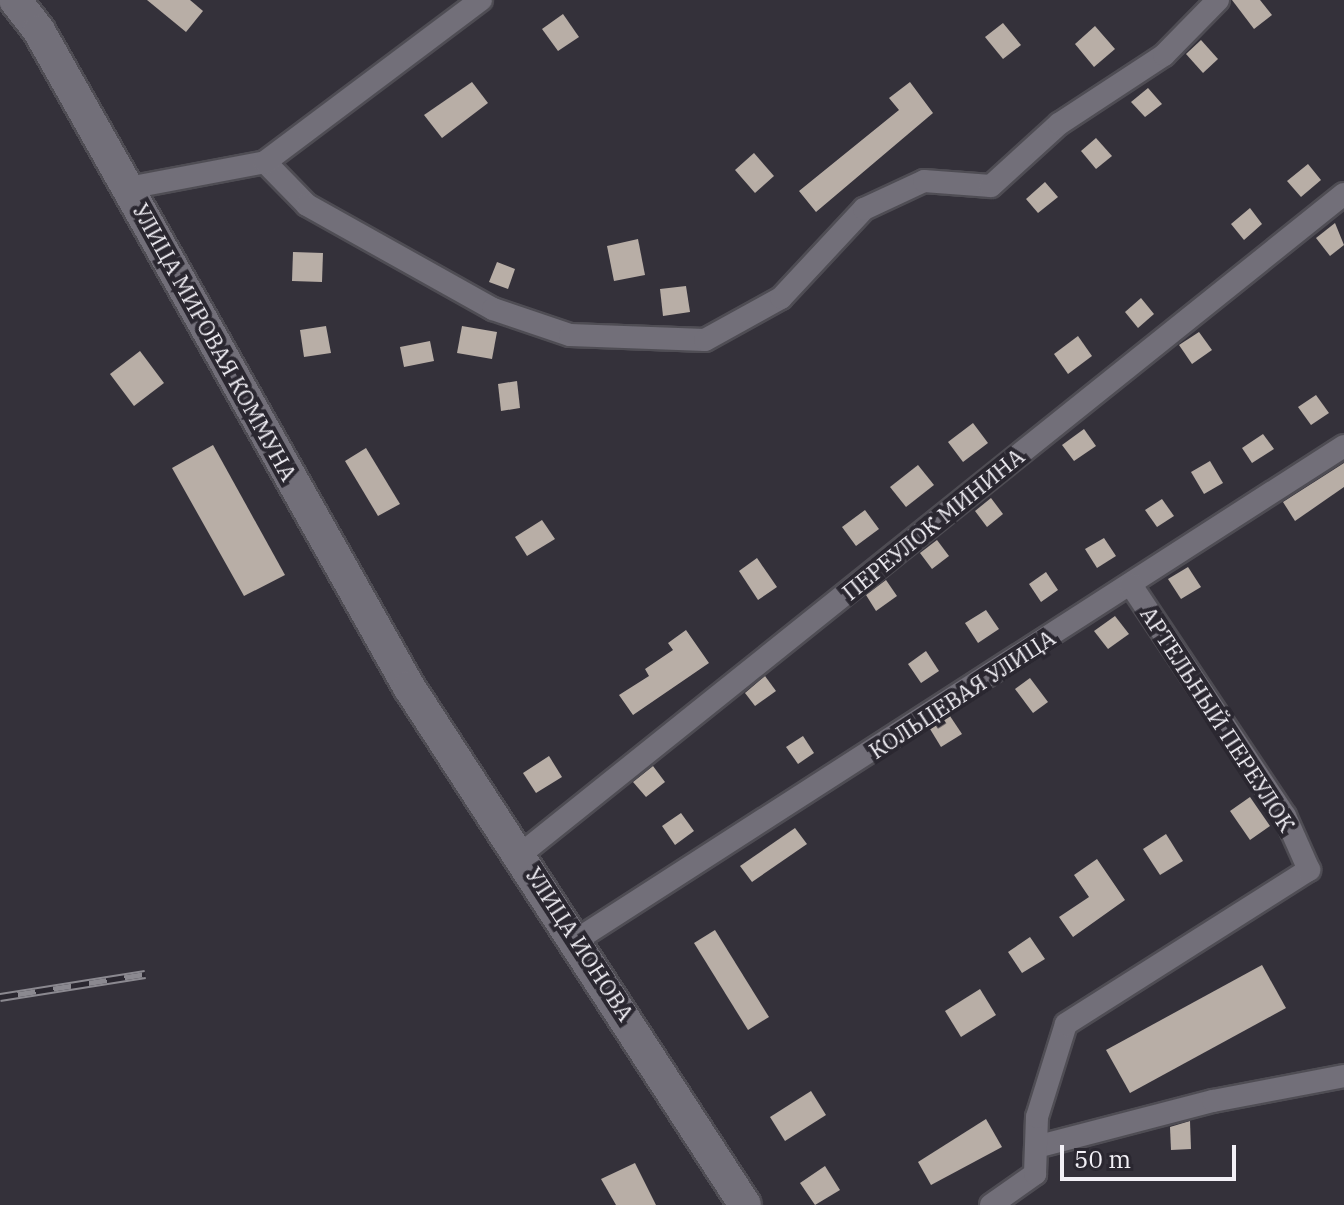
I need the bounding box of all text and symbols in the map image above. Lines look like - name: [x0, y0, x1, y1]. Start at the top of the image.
- street label: УЛИЦА МИРОВАЯ КОММУНА: [128, 199, 302, 485]
- street label: ПЕРЕУЛОК МИНИНА: [837, 443, 1029, 605]
- street label: АРТЕЛЬНЫЙ ПЕРЕУЛОК: [1135, 601, 1301, 837]
- street label: КОЛЬЦЕВАЯ УЛИЦА: [864, 624, 1060, 764]
- street label: УЛИЦА ИОНОВА: [520, 862, 640, 1026]
- scale bar: [1064, 1129, 1240, 1179]
- text: 50 m: [1074, 1143, 1131, 1175]

